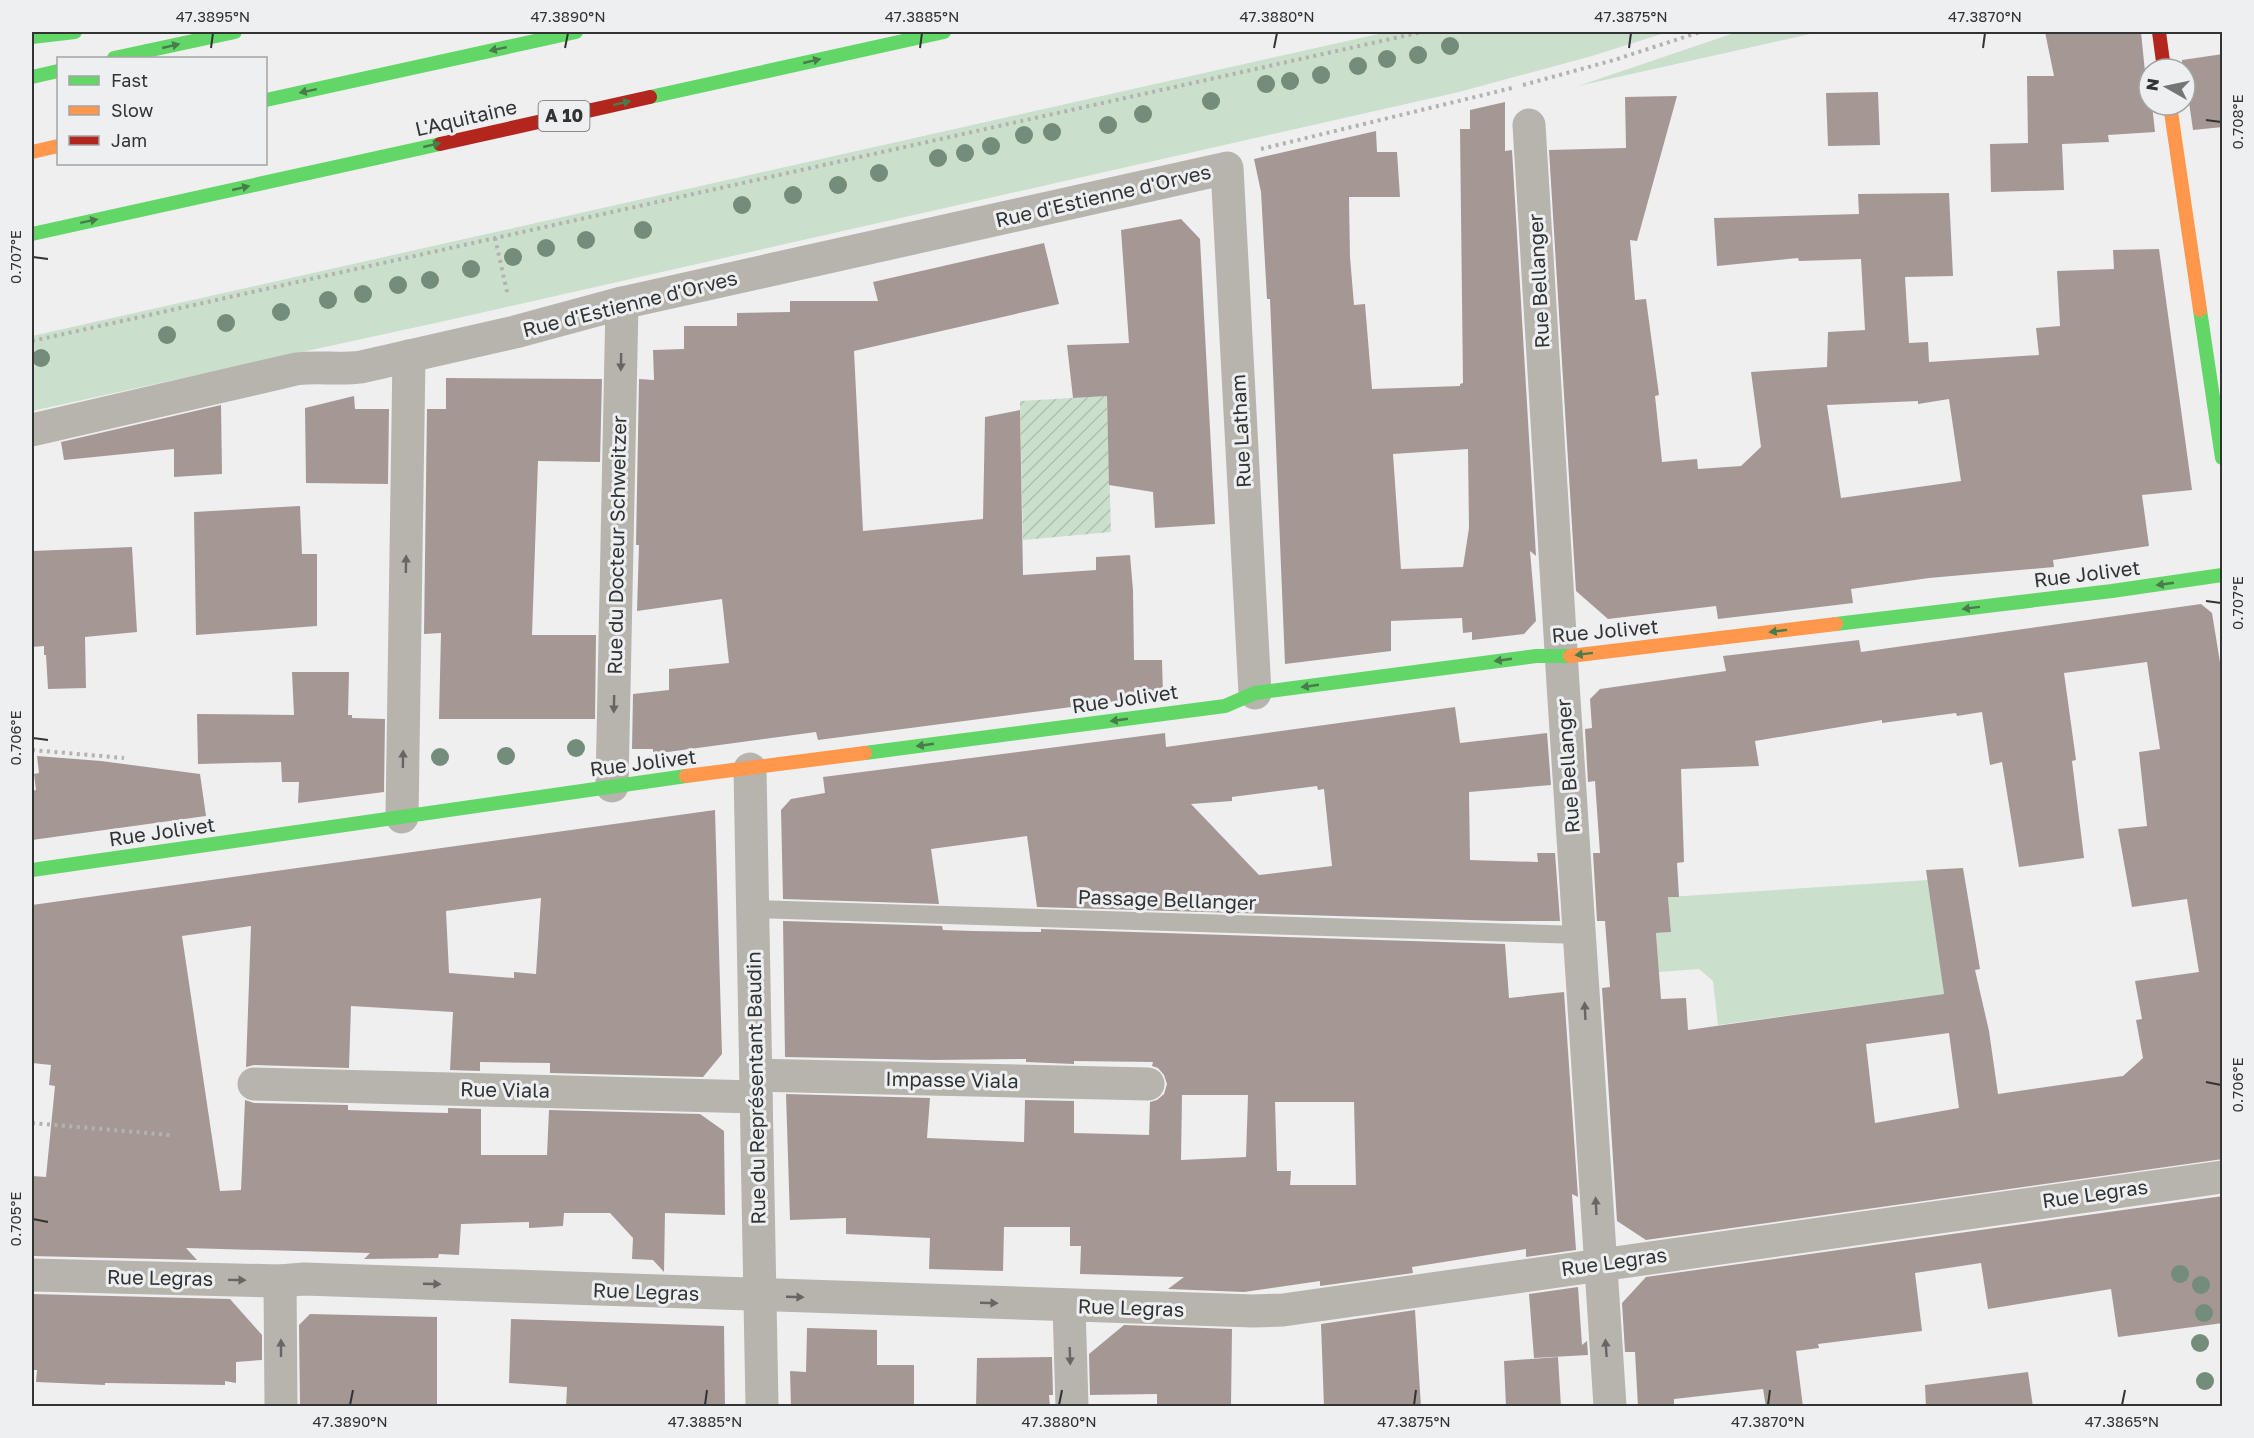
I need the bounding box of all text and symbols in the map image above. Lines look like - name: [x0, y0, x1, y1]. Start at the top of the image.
- text: 47.3895°N: [176, 7, 250, 25]
- text: 47.3890°N: [530, 7, 606, 25]
- text: 47.3885°N: [885, 7, 959, 25]
- text: 47.3880°N: [1239, 7, 1315, 25]
- text: 47.3875°N: [1594, 7, 1668, 25]
- text: 47.3870°N: [1948, 7, 2022, 25]
- one-way arrow: [162, 40, 180, 50]
- one-way arrow: [489, 44, 507, 54]
- one-way arrow: [803, 55, 821, 65]
- legend: [57, 57, 267, 165]
- north arrow: [2137, 57, 2197, 117]
- text: Fast: [111, 69, 148, 91]
- text: N: [2141, 77, 2163, 92]
- one-way arrow: [298, 86, 317, 96]
- street label: L'Aquitaine: [413, 94, 519, 140]
- text: 0.708°E: [2228, 94, 2246, 150]
- one-way arrow: [613, 98, 632, 107]
- text: Slow: [111, 99, 154, 121]
- road number: A 10: [538, 101, 590, 131]
- text: Jam: [111, 129, 147, 151]
- one-way arrow: [422, 140, 441, 150]
- street label: Rue d'Estienne d'Orves: [993, 159, 1213, 232]
- one-way arrow: [232, 182, 250, 192]
- street label: Rue Bellanger: [1522, 213, 1554, 349]
- one-way arrow: [79, 216, 98, 225]
- text: 0.707°E: [6, 230, 24, 284]
- street label: Rue d'Estienne d'Orves: [520, 265, 740, 341]
- one-way arrow: [616, 352, 626, 371]
- street label: Rue Latham: [1225, 374, 1255, 489]
- street label: Rue du Docteur Schweitzer: [602, 415, 630, 675]
- one-way arrow: [401, 554, 411, 573]
- street label: Rue Jolivet: [2032, 555, 2142, 591]
- text: 0.707°E: [2228, 576, 2246, 630]
- one-way arrow: [2155, 580, 2174, 589]
- one-way arrow: [1962, 603, 1981, 613]
- street label: Rue Jolivet: [1550, 613, 1659, 647]
- one-way arrow: [1768, 627, 1787, 636]
- one-way arrow: [1575, 650, 1594, 659]
- one-way arrow: [1493, 655, 1512, 665]
- street label: Rue Jolivet: [1070, 679, 1180, 717]
- one-way arrow: [1300, 681, 1319, 691]
- one-way arrow: [609, 694, 619, 713]
- street label: Rue Bellanger: [1550, 698, 1584, 834]
- text: 0.706°E: [6, 710, 24, 766]
- one-way arrow: [1109, 715, 1128, 725]
- one-way arrow: [916, 741, 935, 750]
- street label: Rue Jolivet: [588, 744, 698, 780]
- one-way arrow: [398, 749, 408, 768]
- street label: Rue Jolivet: [107, 812, 217, 850]
- street label: Passage Bellanger: [1077, 884, 1257, 914]
- street label: Rue du Représentant Baudin: [741, 951, 769, 1225]
- one-way arrow: [1580, 1002, 1589, 1021]
- text: 0.706°E: [2228, 1057, 2246, 1113]
- street label: Impasse Viala: [885, 1066, 1019, 1092]
- street label: Rue Viala: [460, 1076, 550, 1102]
- street label: Rue Legras: [2040, 1174, 2149, 1212]
- text: 0.705°E: [6, 1192, 24, 1246]
- one-way arrow: [1592, 1196, 1601, 1215]
- street label: Rue Legras: [1559, 1242, 1668, 1280]
- street label: Rue Legras: [107, 1264, 213, 1290]
- one-way arrow: [227, 1275, 246, 1284]
- street label: Rue Legras: [592, 1277, 700, 1305]
- one-way arrow: [422, 1279, 441, 1288]
- one-way arrow: [785, 1292, 804, 1301]
- street label: Rue Legras: [1077, 1293, 1185, 1321]
- one-way arrow: [980, 1299, 999, 1308]
- one-way arrow: [276, 1339, 285, 1358]
- one-way arrow: [1601, 1339, 1611, 1358]
- one-way arrow: [1066, 1347, 1075, 1366]
- text: 47.3890°N: [312, 1412, 388, 1430]
- text: 47.3885°N: [668, 1412, 742, 1430]
- text: 47.3880°N: [1021, 1412, 1097, 1430]
- text: 47.3875°N: [1377, 1412, 1451, 1430]
- text: 47.3870°N: [1731, 1412, 1805, 1430]
- text: 47.3865°N: [2085, 1412, 2159, 1430]

